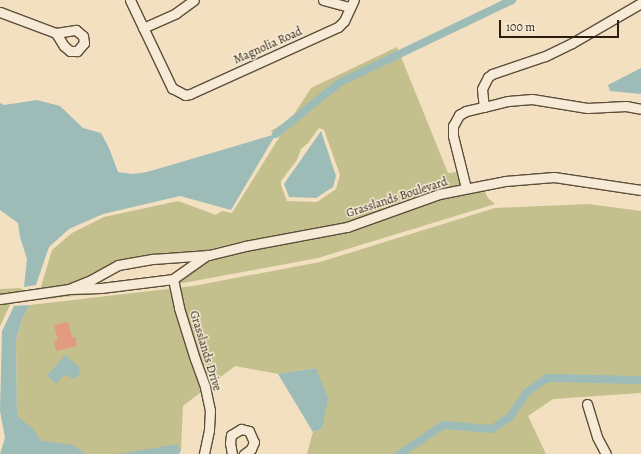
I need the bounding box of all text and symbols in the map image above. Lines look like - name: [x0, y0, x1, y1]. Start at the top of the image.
- scale bar: [501, 12, 621, 38]
- text: 100 m: [506, 19, 535, 35]
- street label: Magnolia Road: [232, 24, 304, 68]
- street label: Grasslands Boulevard: [345, 175, 449, 221]
- street label: Grasslands Drive: [186, 309, 224, 393]

